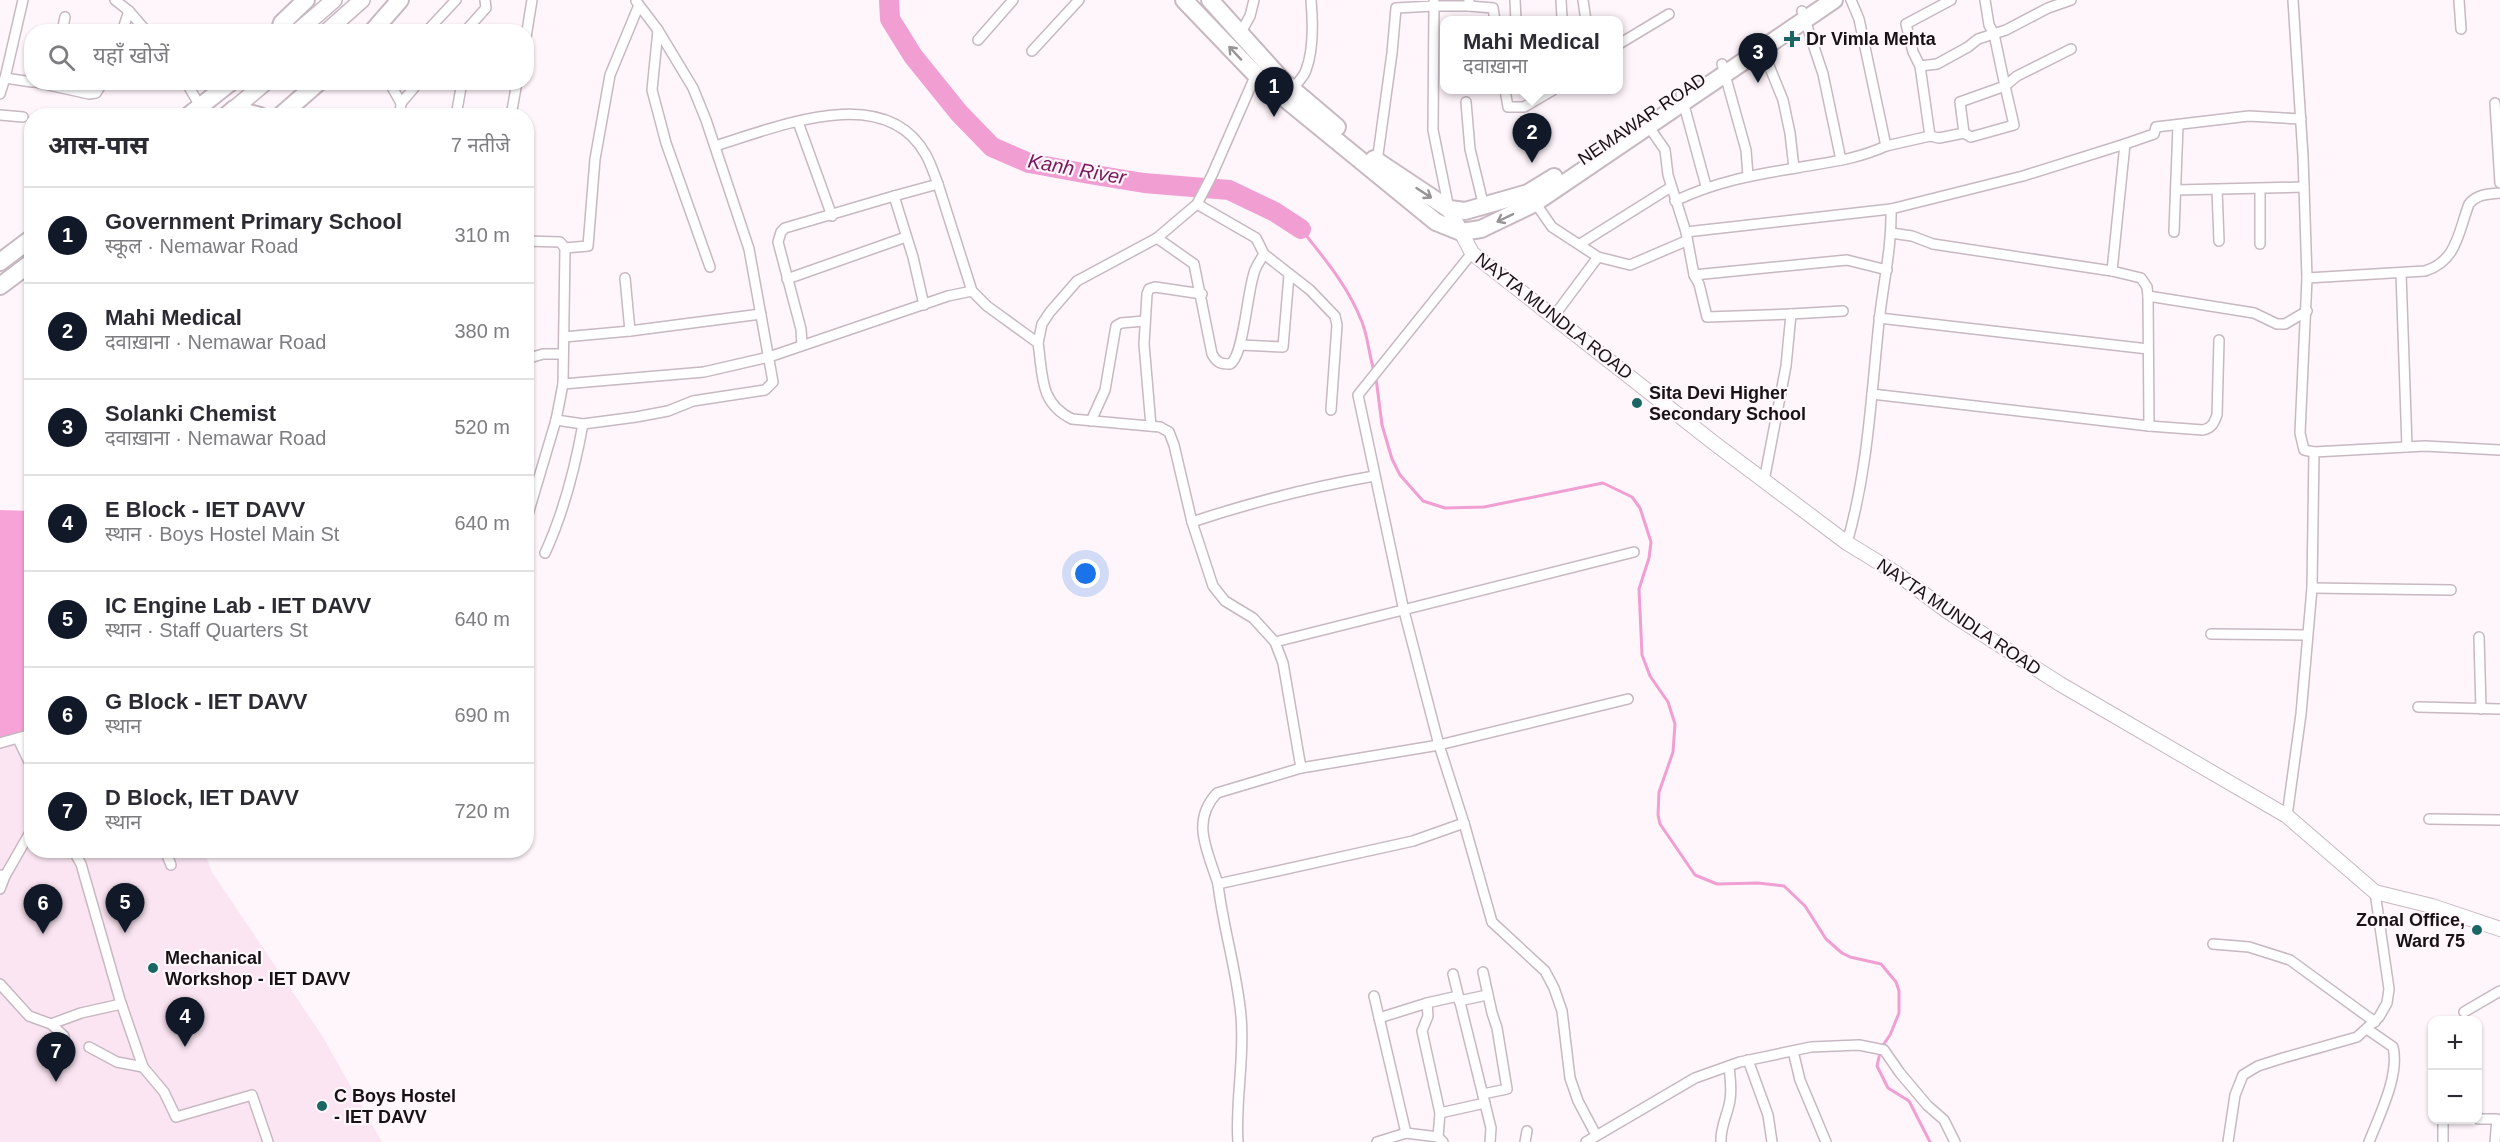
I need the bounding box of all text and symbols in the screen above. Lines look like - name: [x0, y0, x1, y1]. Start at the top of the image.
- popup: [1440, 16, 1623, 94]
- search box: [24, 24, 534, 90]
- text: Mahi Medical: [1463, 29, 1600, 54]
- place label: Dr Vimla Mehta: [1806, 29, 1937, 49]
- marker: Dr Vimla Mehta: [1783, 30, 1801, 48]
- pin: 3: [1738, 34, 1778, 83]
- icon: search: [45, 41, 78, 74]
- text: यहाँ खोजें: [93, 43, 169, 68]
- one-way arrow: [1228, 46, 1242, 61]
- text: दवाख़ाना: [1463, 55, 1528, 77]
- pin: 1: [1254, 68, 1294, 117]
- street label: NEMAWAR ROAD: [1574, 69, 1710, 169]
- pin: 2: [1512, 114, 1552, 163]
- text: आस-पास: [48, 130, 148, 160]
- text: 7 नतीजे: [451, 134, 510, 156]
- water label: Kanh River: [1026, 150, 1129, 189]
- one-way arrow: [1415, 187, 1432, 199]
- text: Government Primary School: [105, 209, 402, 234]
- one-way arrow: [1496, 212, 1514, 224]
- text: 1: [62, 224, 73, 246]
- text: 310 m: [454, 224, 510, 246]
- text: स्कूल · Nemawar Road: [105, 235, 298, 257]
- street label: NAYTA MUNDLA ROAD: [1472, 249, 1636, 383]
- text: Mahi Medical: [105, 305, 242, 330]
- text: 2: [62, 320, 73, 342]
- text: 380 m: [454, 320, 510, 342]
- text: दवाख़ाना · Nemawar Road: [105, 331, 326, 353]
- place label: Sita Devi Higher Secondary School: [1649, 383, 1806, 424]
- marker: Sita Devi Higher Secondary School: [1630, 396, 1644, 410]
- text: Solanki Chemist: [105, 401, 276, 426]
- text: 3: [62, 416, 73, 438]
- text: 520 m: [454, 416, 510, 438]
- text: दवाख़ाना · Nemawar Road: [105, 427, 326, 449]
- text: E Block - IET DAVV: [105, 497, 305, 522]
- text: 4: [62, 512, 73, 534]
- text: 640 m: [454, 512, 510, 534]
- text: स्थान · Boys Hostel Main St: [105, 523, 339, 545]
- street label: NAYTA MUNDLA ROAD: [1873, 555, 2045, 679]
- your location: [1071, 559, 1100, 588]
- text: IC Engine Lab - IET DAVV: [105, 593, 371, 618]
- text: 5: [62, 608, 73, 630]
- text: 640 m: [454, 608, 510, 630]
- text: स्थान · Staff Quarters St: [105, 619, 308, 641]
- text: G Block - IET DAVV: [105, 689, 308, 714]
- text: 6: [62, 704, 73, 726]
- text: 690 m: [454, 704, 510, 726]
- text: स्थान: [105, 715, 141, 737]
- text: D Block, IET DAVV: [105, 785, 299, 810]
- text: 7: [62, 800, 73, 822]
- text: 720 m: [454, 800, 510, 822]
- text: स्थान: [105, 811, 141, 833]
- pin: 6: [24, 884, 63, 934]
- pin: 5: [106, 884, 144, 933]
- place label: Zonal Office, Ward 75: [2356, 910, 2465, 951]
- marker: Zonal Office, Ward 75: [2470, 923, 2484, 937]
- place label: Mechanical Workshop - IET DAVV: [165, 948, 350, 989]
- marker: Mechanical Workshop - IET DAVV: [146, 961, 160, 975]
- pin: 4: [166, 998, 204, 1047]
- map controls: [2428, 1016, 2482, 1124]
- button: +: [2428, 1016, 2482, 1070]
- pin: 7: [36, 1032, 76, 1082]
- button: −: [2428, 1070, 2482, 1124]
- place label: C Boys Hostel - IET DAVV: [334, 1086, 456, 1127]
- marker: C Boys Hostel - IET DAVV: [315, 1099, 329, 1113]

